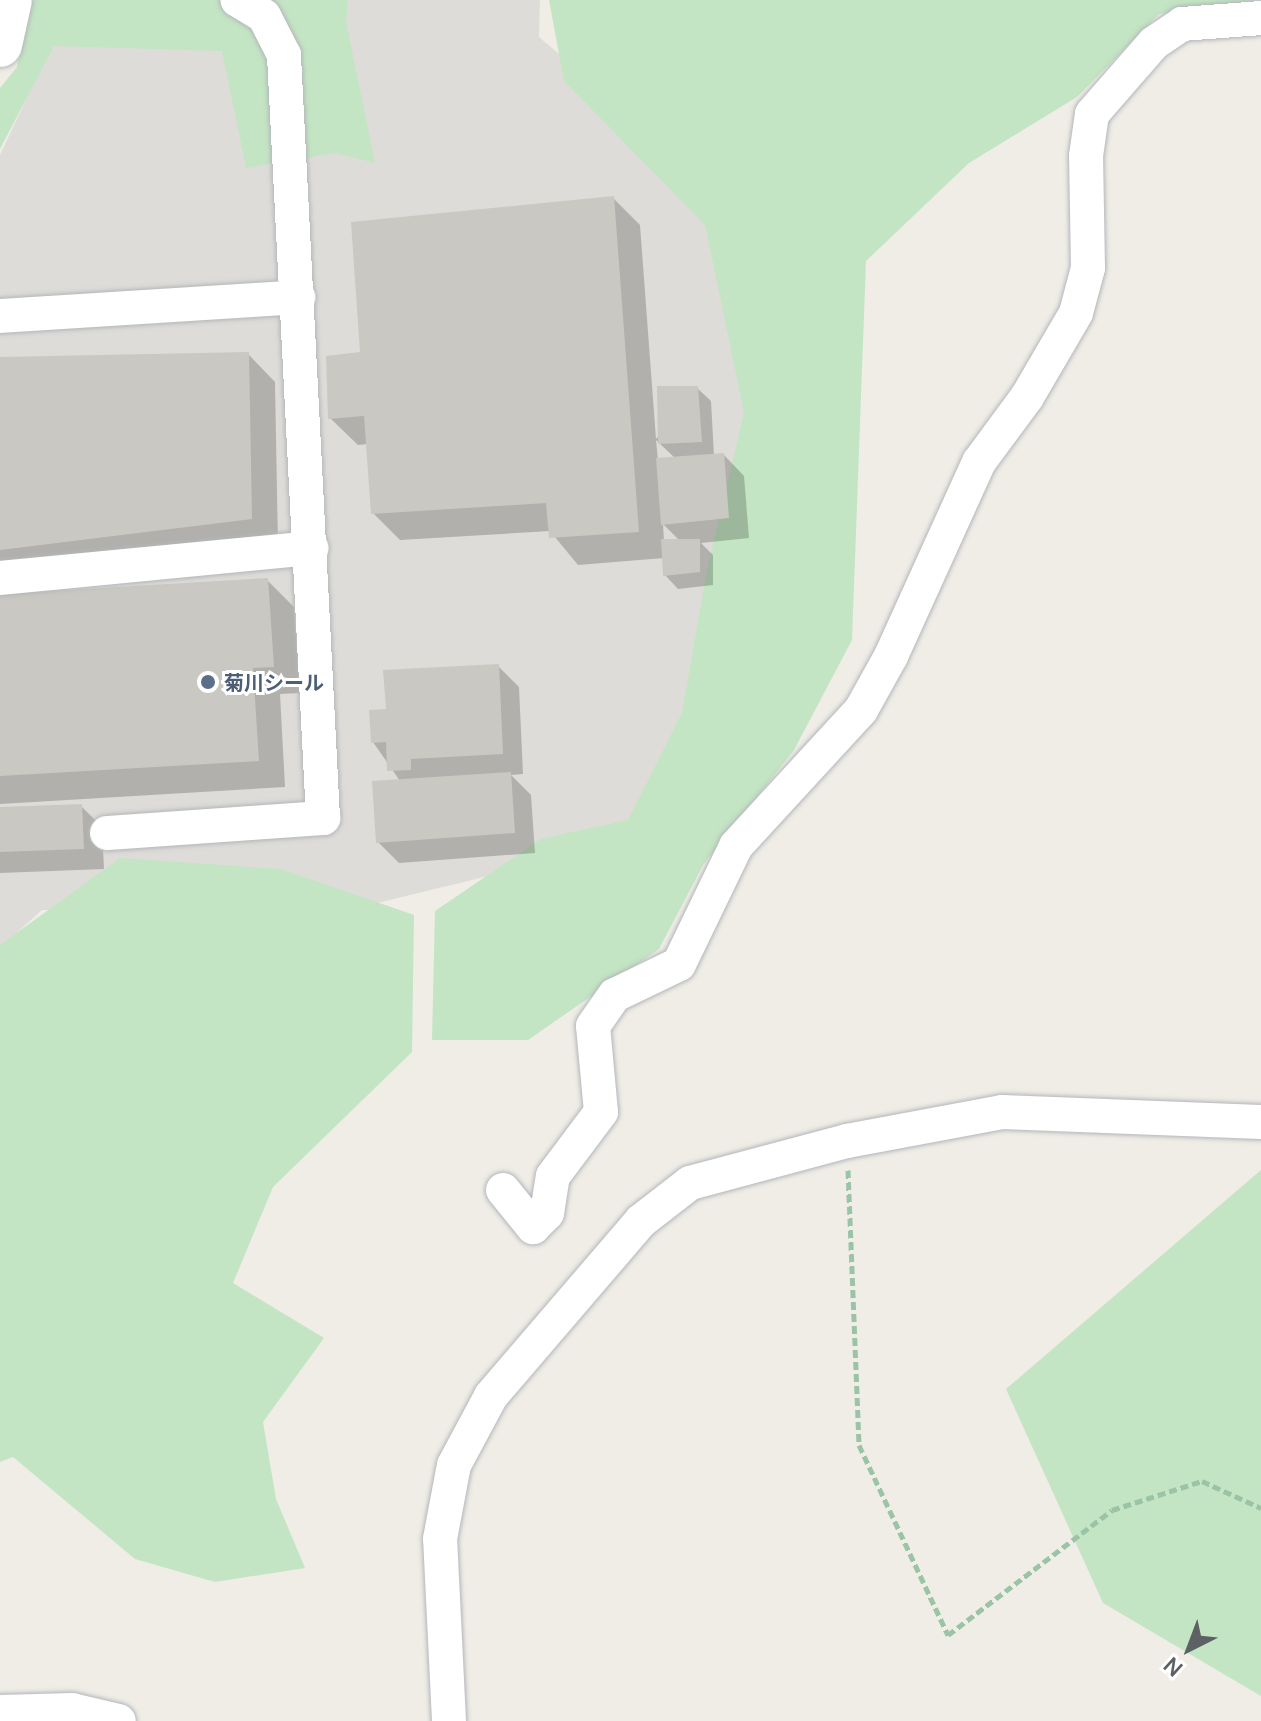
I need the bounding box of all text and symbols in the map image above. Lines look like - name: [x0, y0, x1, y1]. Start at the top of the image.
- place label: 菊川シール: [224, 670, 324, 694]
- marker: 菊川シール: [199, 673, 217, 691]
- north arrow: [1149, 1609, 1229, 1689]
- text: N: [1157, 1650, 1189, 1683]

